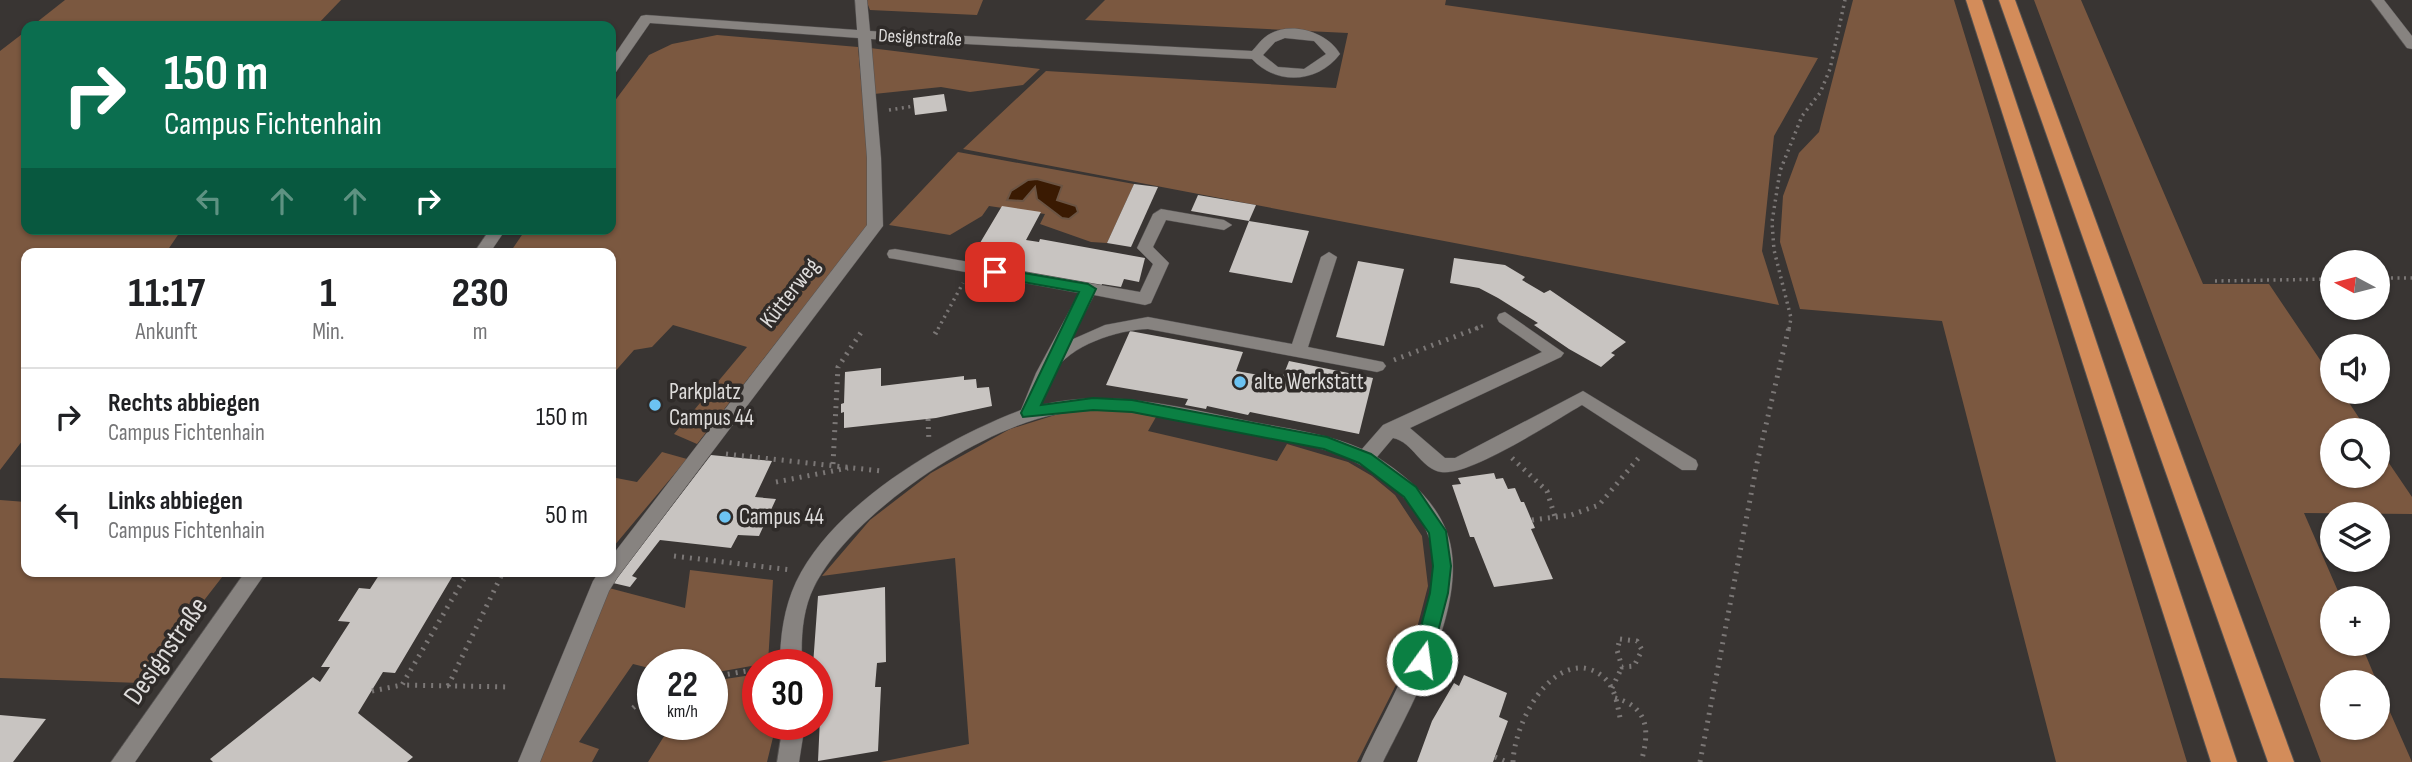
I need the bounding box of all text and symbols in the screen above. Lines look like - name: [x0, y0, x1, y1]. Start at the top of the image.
- street label: Designstraße: [878, 24, 962, 52]
- text: 150 m: [164, 45, 268, 104]
- icon: right: [49, 49, 140, 140]
- text: Campus Fichtenhain: [164, 105, 382, 144]
- icon: left: [190, 182, 228, 220]
- icon: ahead: [263, 182, 301, 220]
- icon: ahead: [336, 182, 374, 220]
- icon: right: [409, 182, 447, 220]
- pin: [965, 242, 1025, 302]
- north arrow: [2320, 250, 2390, 320]
- map controls: [2320, 250, 2390, 740]
- street label: Kütterweg: [754, 252, 826, 334]
- icon: arrive: [976, 253, 1014, 291]
- text: 11:17: [128, 268, 205, 319]
- text: 1: [320, 268, 336, 319]
- text: 230: [452, 268, 509, 319]
- text: Ankunft: [136, 318, 198, 346]
- text: Min.: [312, 318, 344, 346]
- text: m: [473, 318, 488, 346]
- button: sound: [2320, 334, 2390, 404]
- place label: alte Werkstatt: [1254, 368, 1364, 396]
- marker: alte Werkstatt: [1232, 374, 1248, 390]
- place label: Parkplatz Campus 44: [669, 378, 754, 432]
- text: Rechts abbiegen: [108, 388, 260, 419]
- marker: Parkplatz Campus 44: [647, 397, 663, 413]
- icon: right: [49, 398, 87, 436]
- text: 150 m: [536, 402, 588, 433]
- button: search: [2320, 418, 2390, 488]
- text: Campus Fichtenhain: [108, 419, 265, 447]
- text: Links abbiegen: [108, 486, 243, 517]
- icon: left: [49, 496, 87, 534]
- text: 50 m: [545, 500, 588, 531]
- button: layers: [2320, 502, 2390, 572]
- place label: Campus 44: [739, 503, 824, 531]
- marker: Campus 44: [717, 509, 733, 525]
- text: Campus Fichtenhain: [108, 517, 265, 545]
- button: +: [2320, 586, 2390, 656]
- street label: Designstraße: [117, 591, 215, 711]
- position arrow: [1385, 623, 1459, 697]
- speed limit sign: 30: [742, 649, 833, 740]
- text: 22: [667, 664, 698, 707]
- button: −: [2320, 670, 2390, 740]
- text: km/h: [667, 701, 698, 722]

